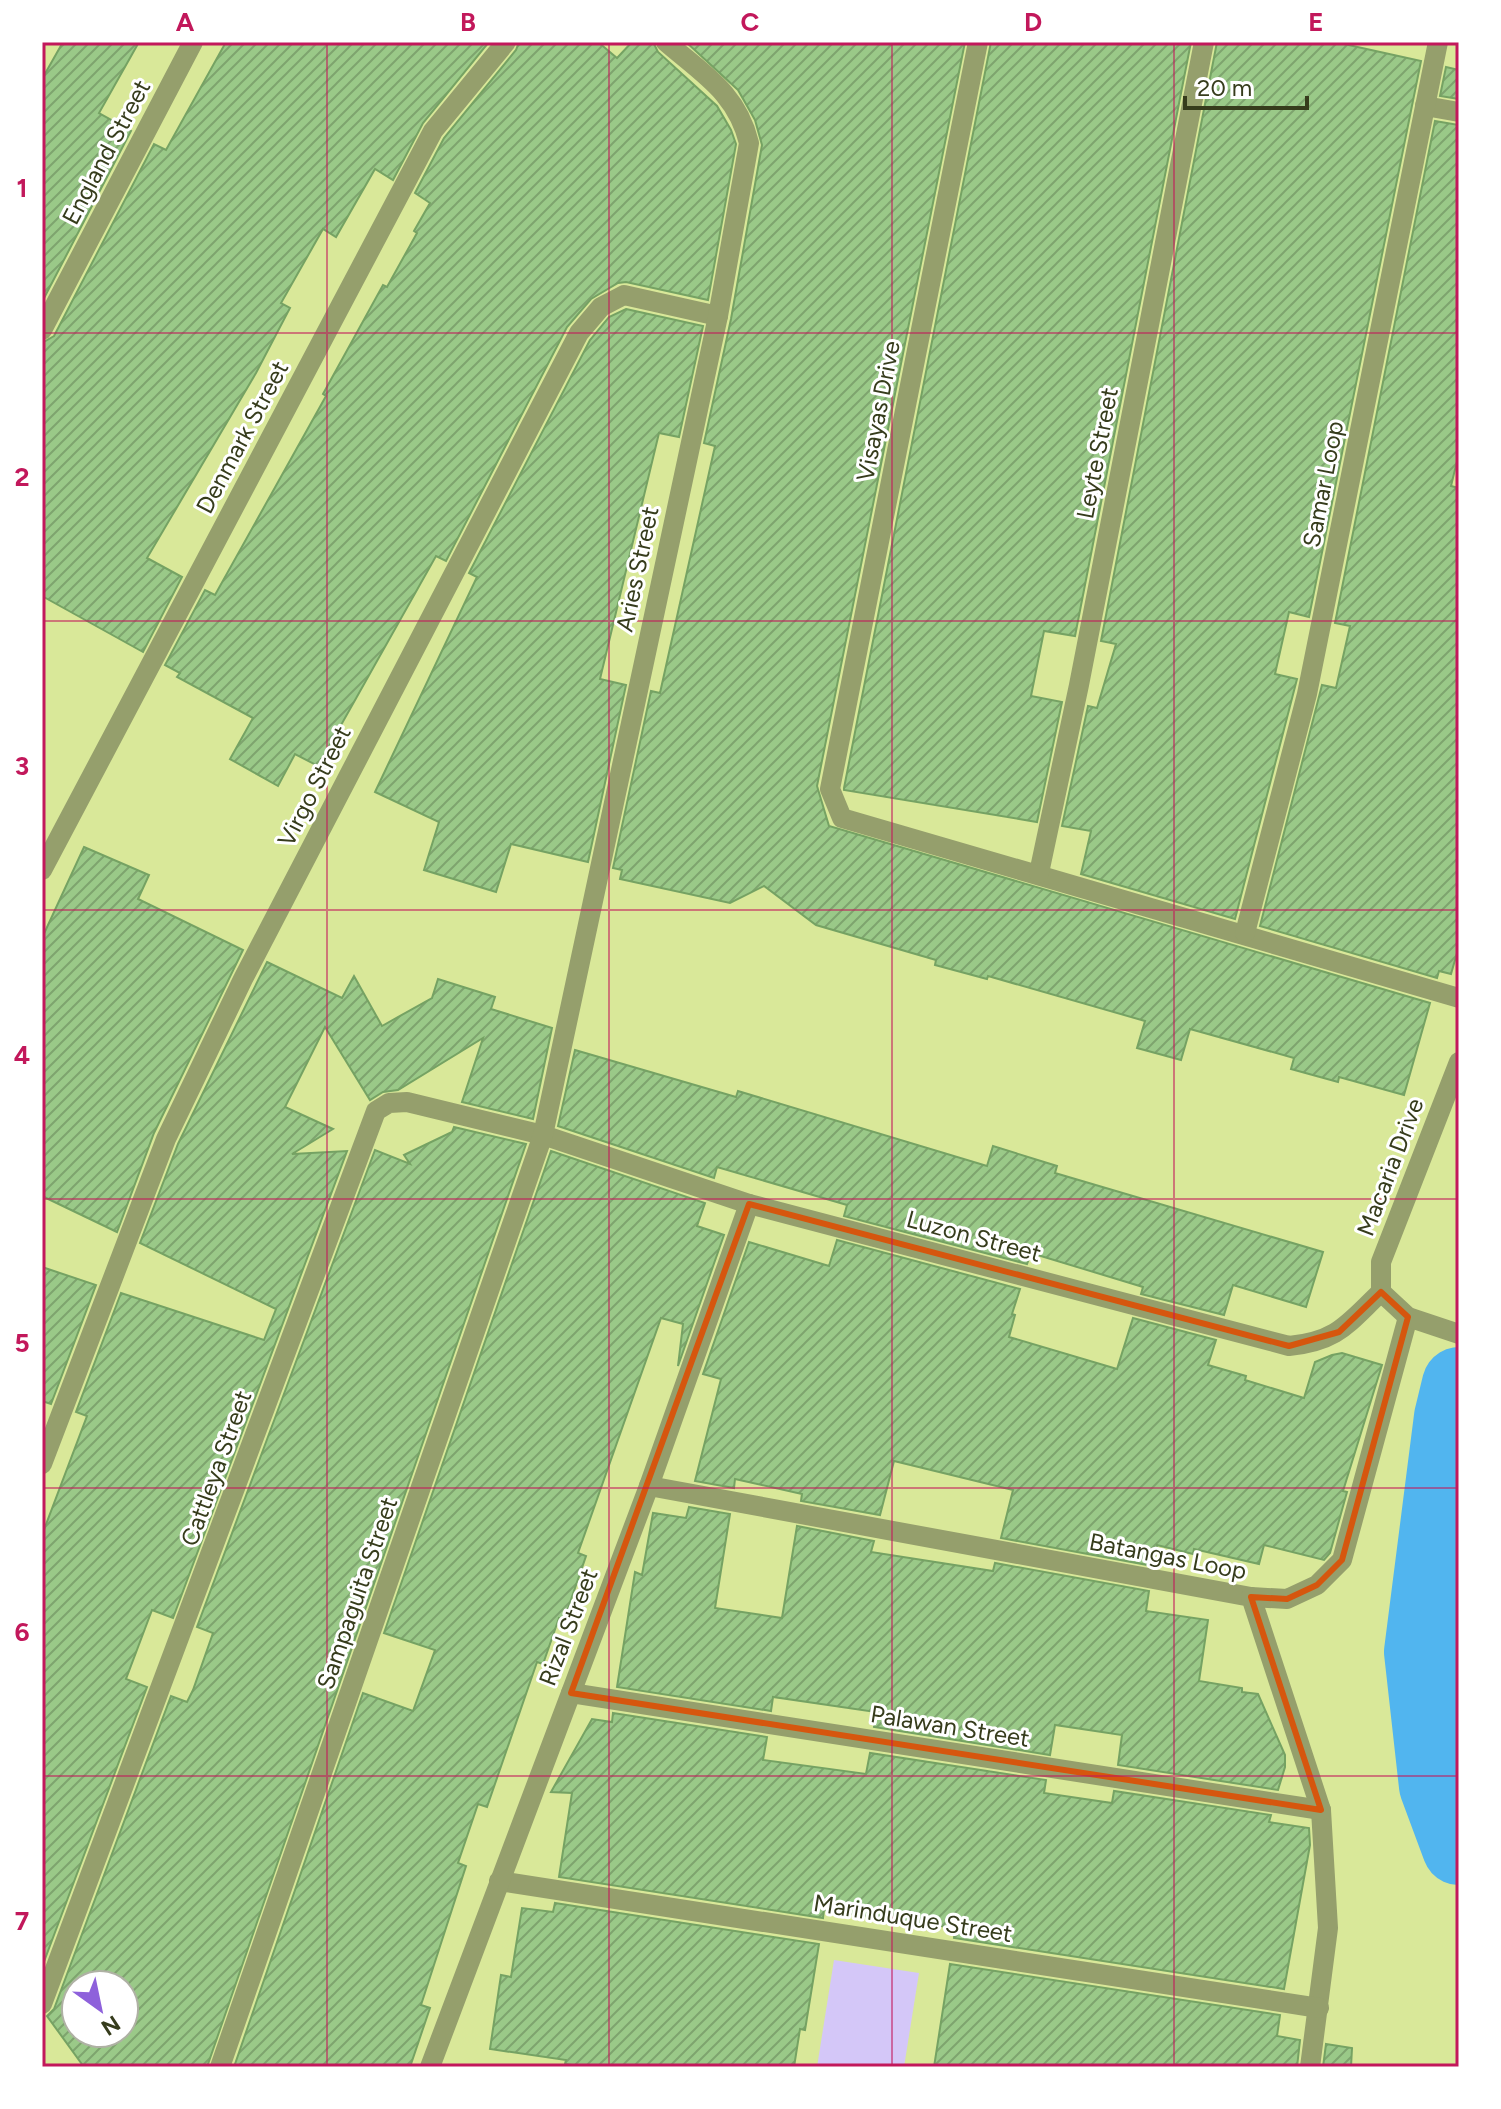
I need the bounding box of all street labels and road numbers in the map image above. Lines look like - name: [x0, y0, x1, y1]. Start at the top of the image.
- street label: England Street: [56, 75, 156, 229]
- street label: Visayas Drive: [850, 338, 906, 484]
- street label: Denmark Street: [190, 356, 294, 518]
- street label: Leyte Street: [1070, 385, 1124, 521]
- street label: Samar Loop: [1297, 418, 1349, 550]
- street label: Aries Street: [610, 504, 664, 634]
- street label: Virgo Street: [271, 721, 357, 851]
- street label: Macaria Drive: [1350, 1094, 1430, 1240]
- street label: Luzon Street: [904, 1204, 1044, 1268]
- street label: Cattleya Street: [174, 1386, 258, 1550]
- street label: Sampaguita Street: [311, 1493, 403, 1693]
- street label: Batangas Loop: [1087, 1527, 1249, 1585]
- street label: Rizal Street: [532, 1564, 604, 1690]
- street label: Palawan Street: [868, 1699, 1032, 1753]
- street label: Marinduque Street: [812, 1888, 1014, 1948]

